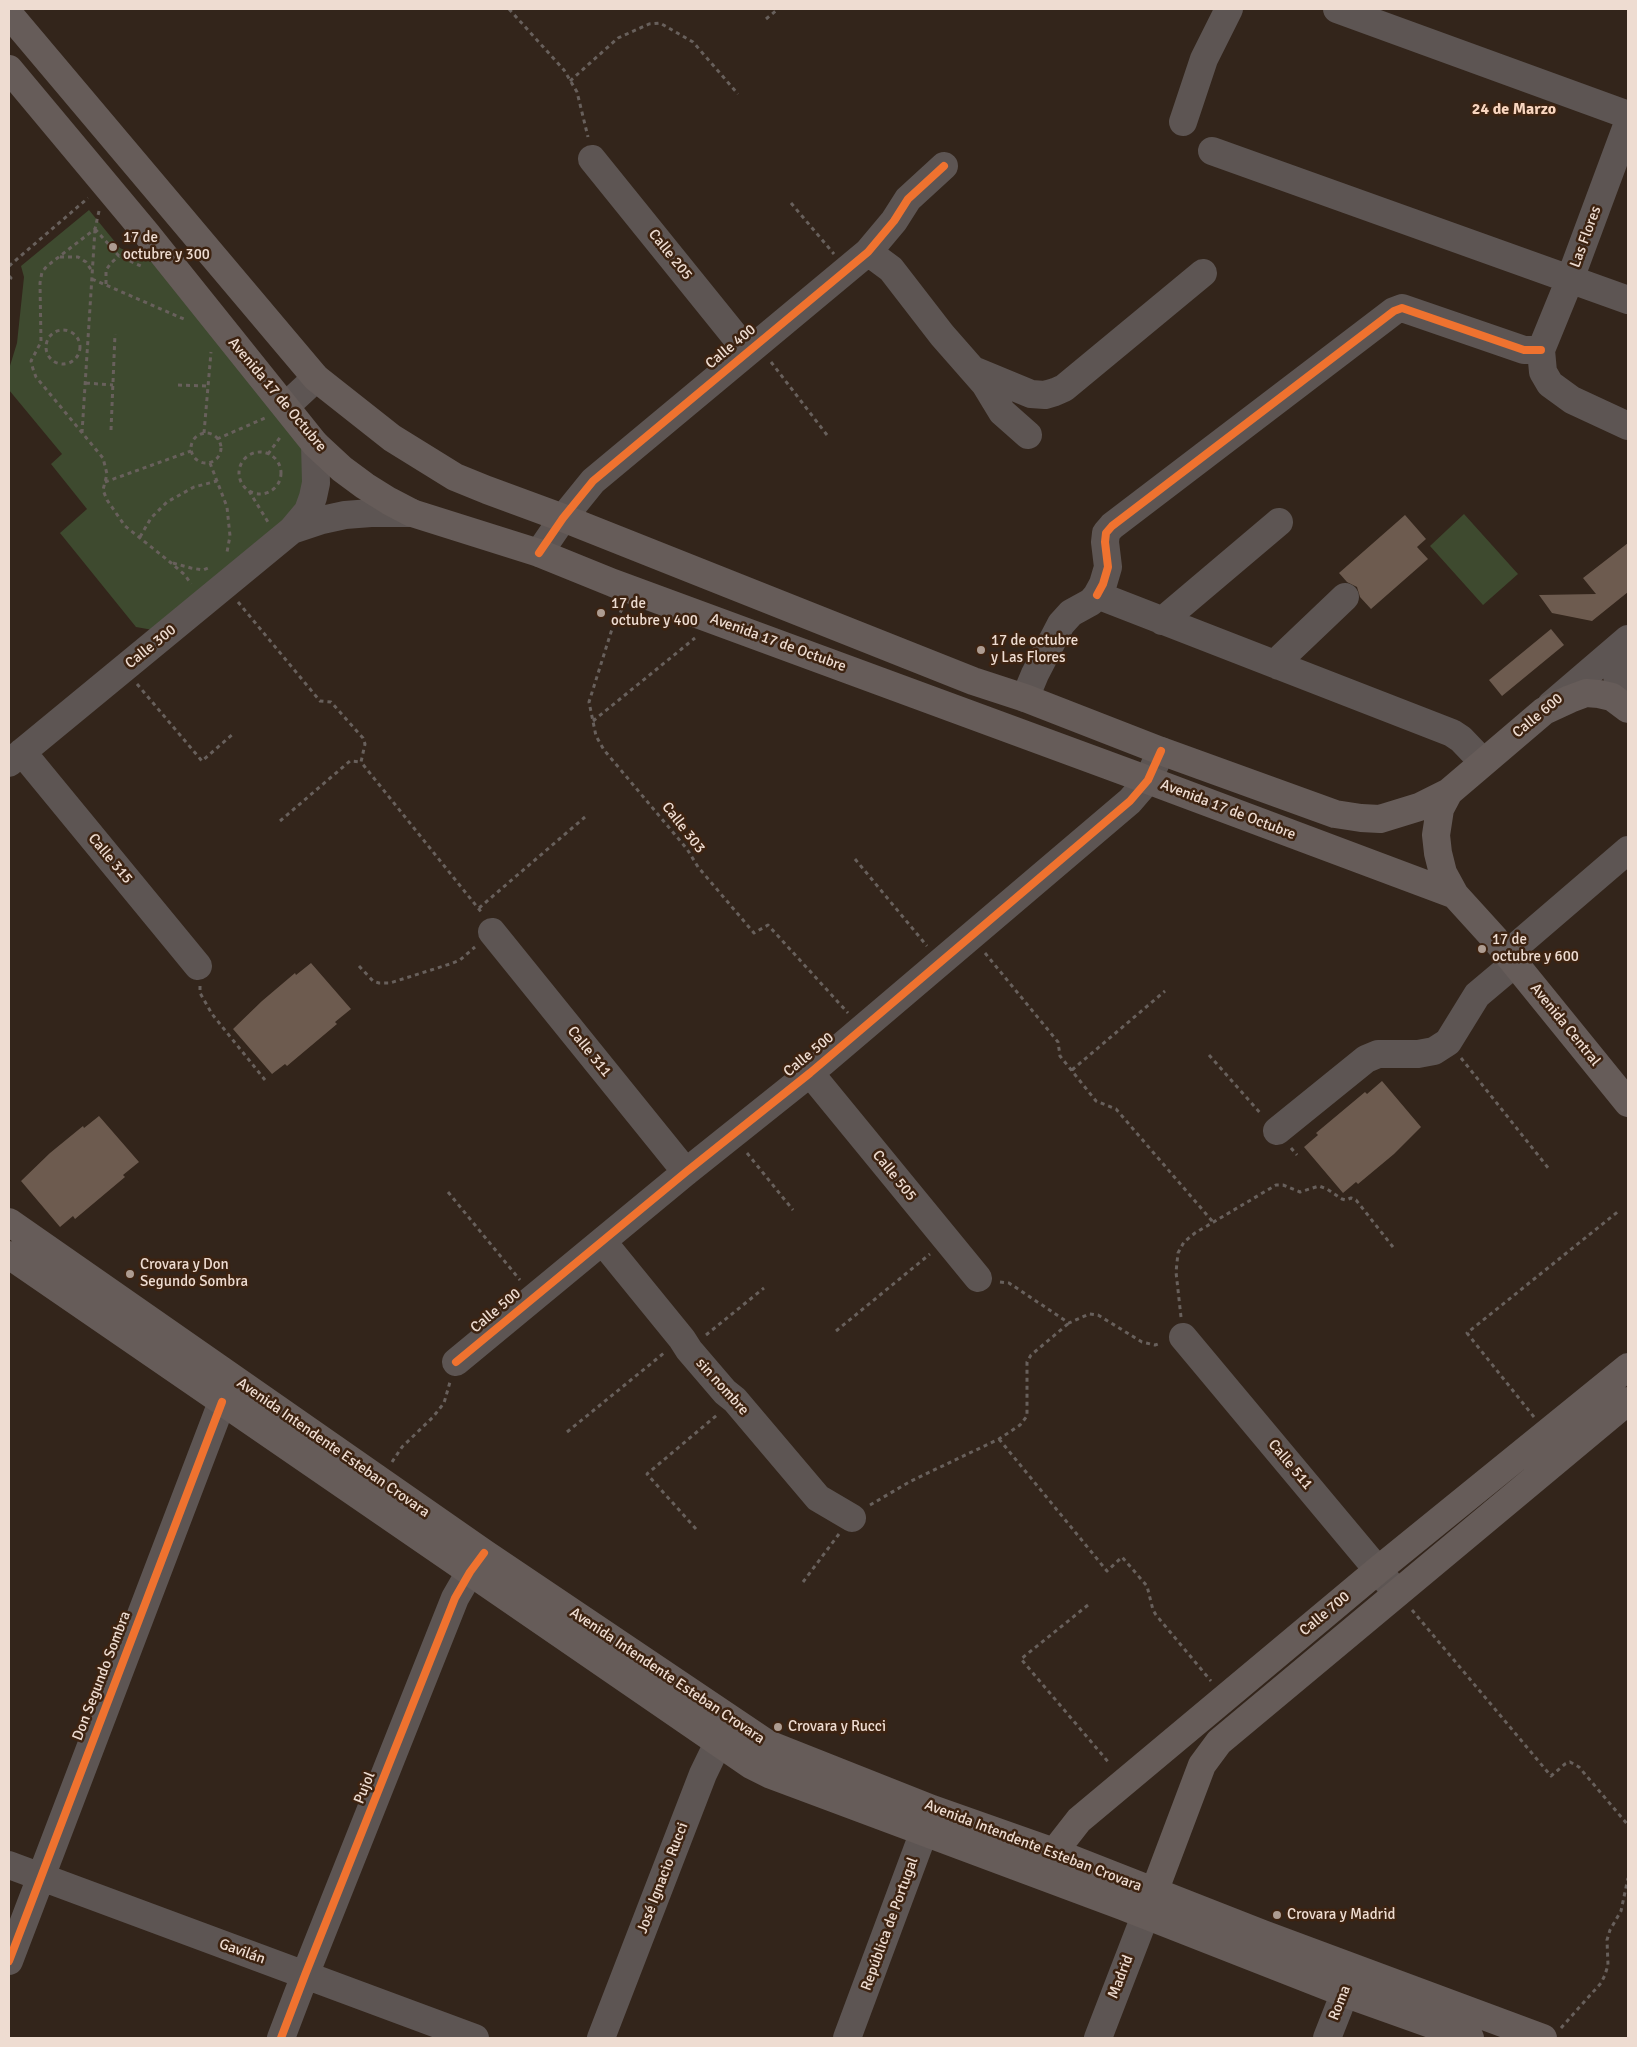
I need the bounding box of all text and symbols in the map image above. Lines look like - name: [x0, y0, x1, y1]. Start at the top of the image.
- district label: 24 de Marzo: [1472, 100, 1556, 120]
- street label: Las Flores: [1567, 204, 1605, 270]
- street label: Calle 205: [644, 226, 696, 284]
- place label: 17 de octubre y 300: [123, 229, 210, 264]
- marker: 17 de octubre y 300: [107, 241, 119, 253]
- street label: Calle 400: [702, 321, 760, 373]
- street label: Avenida 17 de Octubre: [224, 334, 330, 456]
- place label: 17 de octubre y 400: [611, 595, 698, 630]
- marker: 17 de octubre y 400: [595, 607, 607, 619]
- street label: Avenida 17 de Octubre: [708, 610, 848, 676]
- street label: Calle 300: [122, 621, 180, 673]
- place label: 17 de octubre y Las Flores: [991, 632, 1078, 667]
- marker: 17 de octubre y Las Flores: [975, 644, 987, 656]
- street label: Calle 600: [1509, 690, 1567, 742]
- street label: Avenida 17 de Octubre: [1158, 776, 1298, 844]
- street label: Calle 303: [657, 799, 709, 857]
- street label: Calle 315: [84, 830, 136, 888]
- place label: 17 de octubre y 600: [1492, 931, 1579, 966]
- marker: 17 de octubre y 600: [1476, 943, 1488, 955]
- street label: Avenida Central: [1526, 980, 1604, 1070]
- street label: Calle 311: [563, 1023, 615, 1081]
- street label: Calle 500: [780, 1029, 838, 1081]
- street label: Calle 505: [868, 1147, 920, 1205]
- place label: Crovara y Don Segundo Sombra: [140, 1256, 248, 1291]
- marker: Crovara y Don Segundo Sombra: [124, 1268, 136, 1280]
- street label: Calle 500: [467, 1285, 525, 1337]
- street label: sin nombre: [692, 1355, 752, 1419]
- street label: Avenida Intendente Esteban Crovara: [233, 1374, 433, 1522]
- street label: Calle 511: [1264, 1436, 1316, 1494]
- street label: Calle 700: [1296, 1588, 1354, 1640]
- street label: Avenida Intendente Esteban Crovara: [566, 1604, 768, 1748]
- street label: Don Segundo Sombra: [69, 1609, 135, 1743]
- place label: Crovara y Rucci: [788, 1718, 886, 1736]
- marker: Crovara y Rucci: [772, 1721, 784, 1733]
- street label: Pujol: [351, 1769, 379, 1807]
- street label: Avenida Intendente Esteban Crovara: [922, 1796, 1144, 1896]
- street label: José Ignacio Rucci: [634, 1820, 692, 1936]
- street label: República de Portugal: [857, 1855, 923, 1993]
- place label: Crovara y Madrid: [1287, 1906, 1395, 1924]
- marker: Crovara y Madrid: [1271, 1909, 1283, 1921]
- street label: Gavilán: [216, 1935, 268, 1969]
- street label: Madrid: [1104, 1953, 1138, 2001]
- street label: Roma: [1325, 1983, 1355, 2023]

